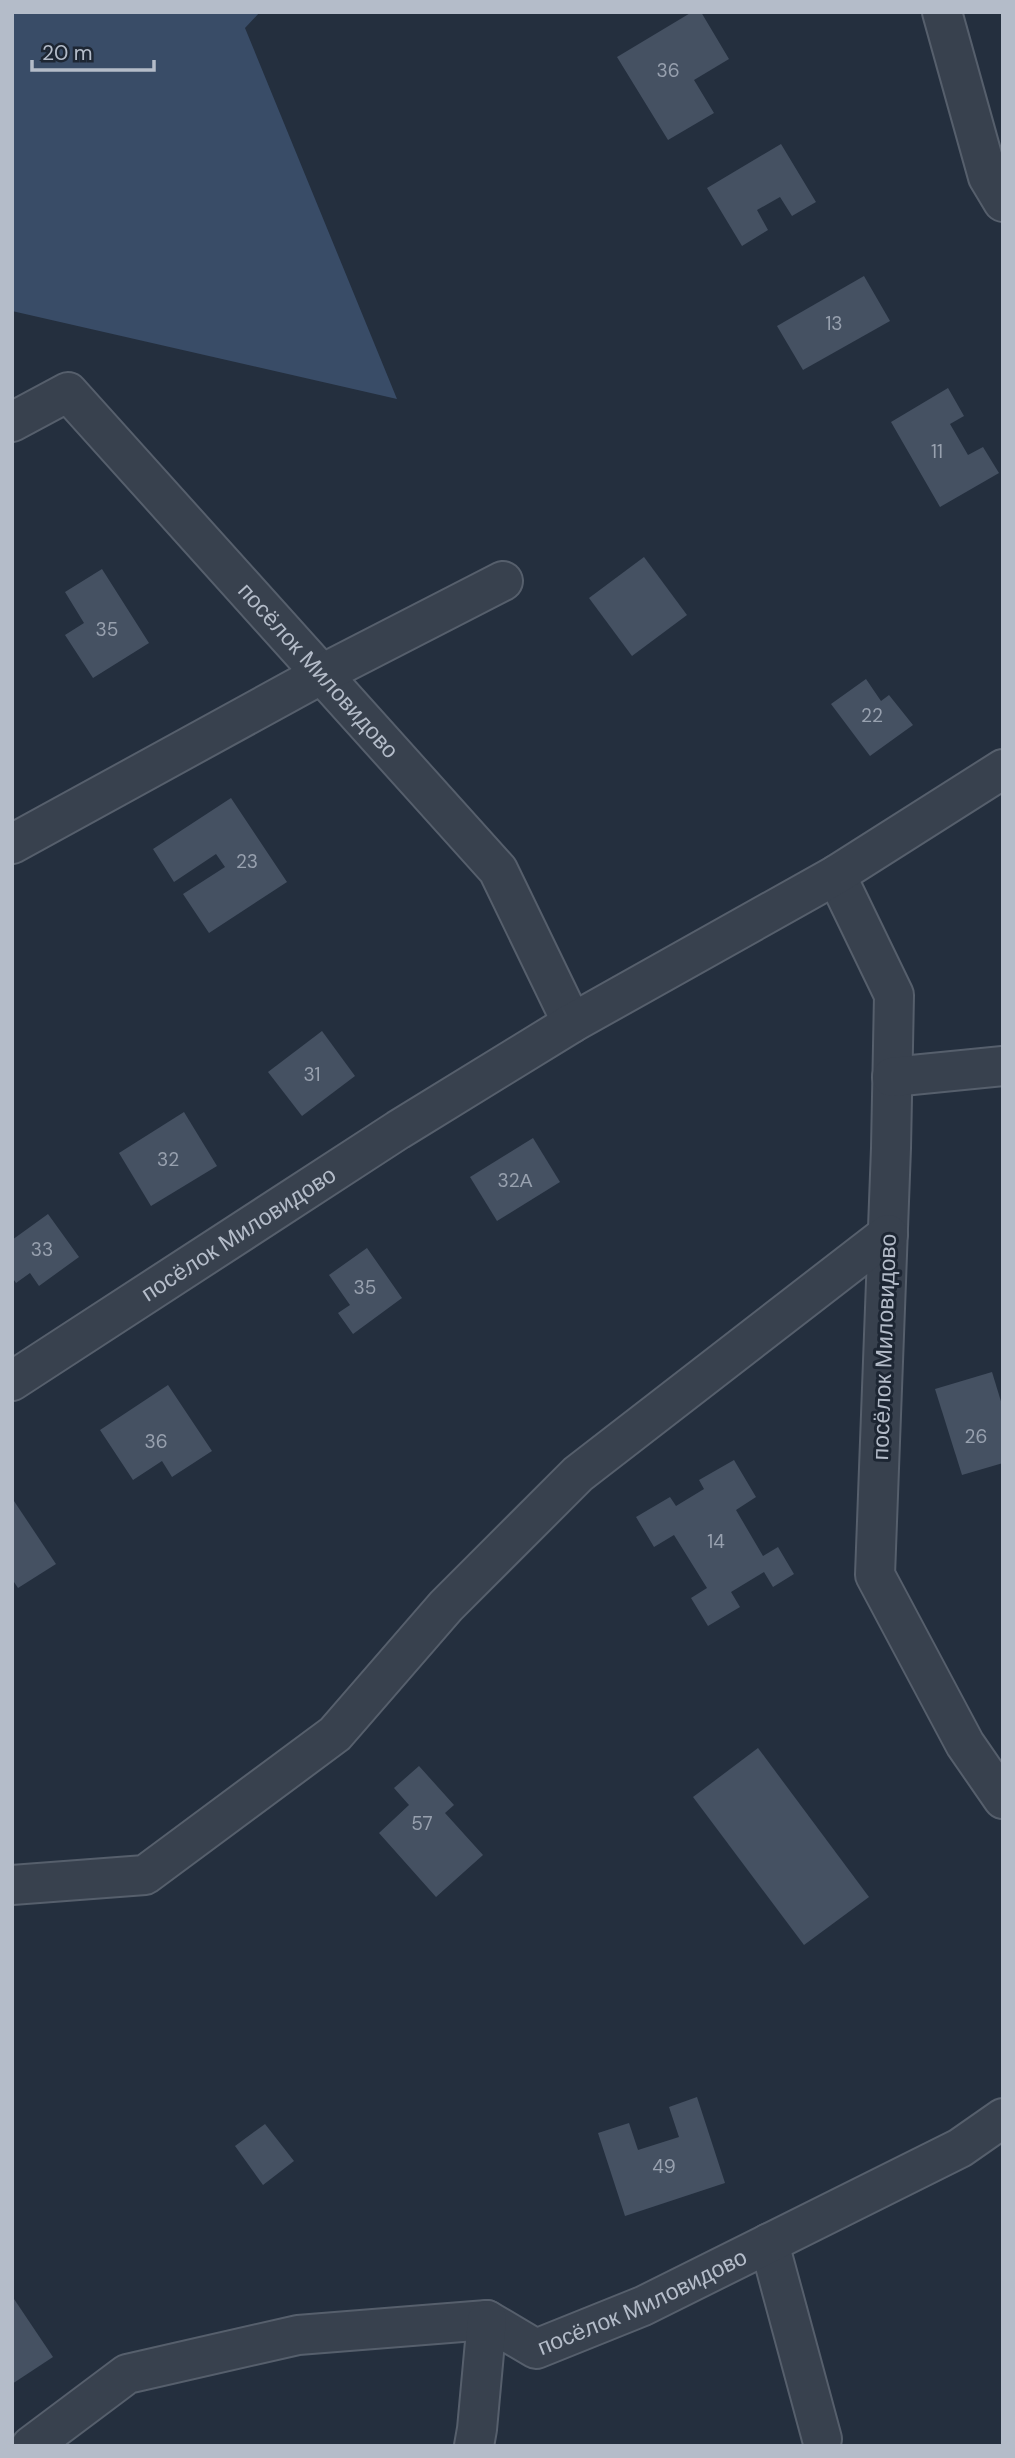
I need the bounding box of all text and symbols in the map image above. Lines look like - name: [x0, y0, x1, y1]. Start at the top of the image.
- scale bar: [32, 28, 154, 72]
- text: 20 m: [42, 39, 93, 67]
- house number: 36: [656, 58, 680, 83]
- house number: 13: [825, 311, 843, 336]
- house number: 11: [931, 439, 943, 464]
- street label: посёлок Миловидово: [231, 576, 405, 765]
- house number: 35: [96, 617, 118, 642]
- house number: 22: [861, 703, 883, 728]
- house number: 23: [236, 849, 258, 874]
- house number: 31: [304, 1062, 320, 1087]
- house number: 32: [157, 1147, 179, 1172]
- street label: посёлок Миловидово: [135, 1159, 342, 1308]
- house number: 32А: [498, 1168, 533, 1193]
- street label: посёлок Миловидово: [865, 1233, 903, 1461]
- house number: 33: [31, 1237, 53, 1262]
- house number: 35: [354, 1275, 376, 1300]
- house number: 26: [965, 1424, 987, 1449]
- house number: 36: [144, 1429, 168, 1454]
- house number: 14: [707, 1529, 725, 1554]
- house number: 57: [411, 1811, 433, 1836]
- house number: 49: [652, 2154, 676, 2179]
- street label: посёлок Миловидово: [533, 2242, 752, 2362]

